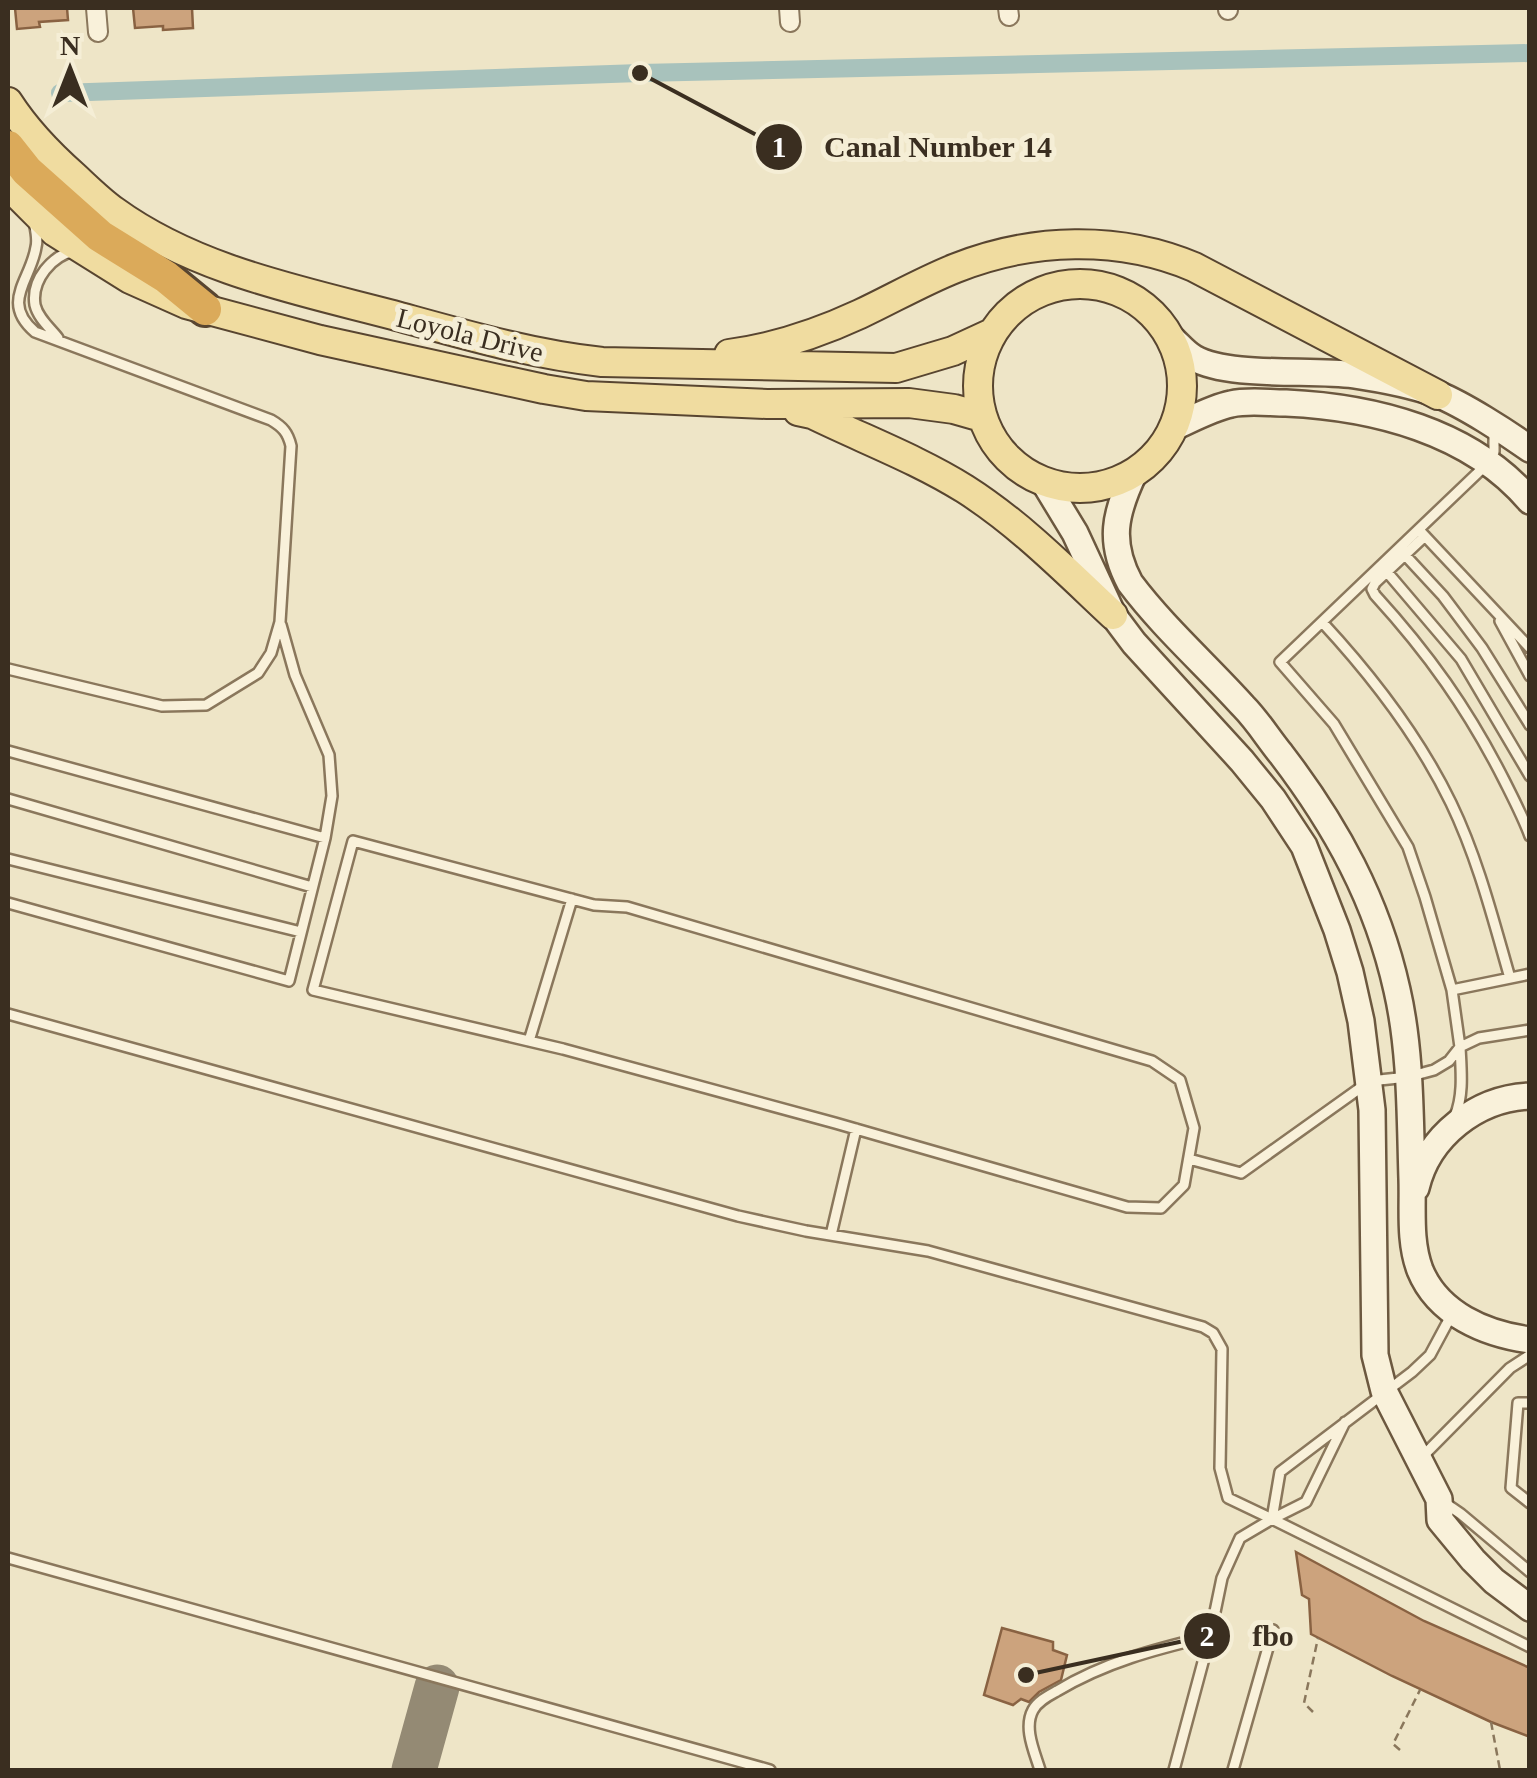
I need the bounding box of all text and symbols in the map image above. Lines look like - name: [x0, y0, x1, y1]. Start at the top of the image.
- north arrow: [20, 20, 120, 120]
- text: N: [60, 30, 80, 61]
- callout: Canal Number 14: [754, 117, 1073, 177]
- text: 1: [772, 130, 787, 163]
- text: Canal Number 14: [824, 130, 1052, 163]
- street label: Loyola Drive: [393, 302, 547, 368]
- callout: fbo: [1182, 1606, 1314, 1666]
- text: 2: [1200, 1619, 1215, 1652]
- text: fbo: [1252, 1619, 1294, 1652]

